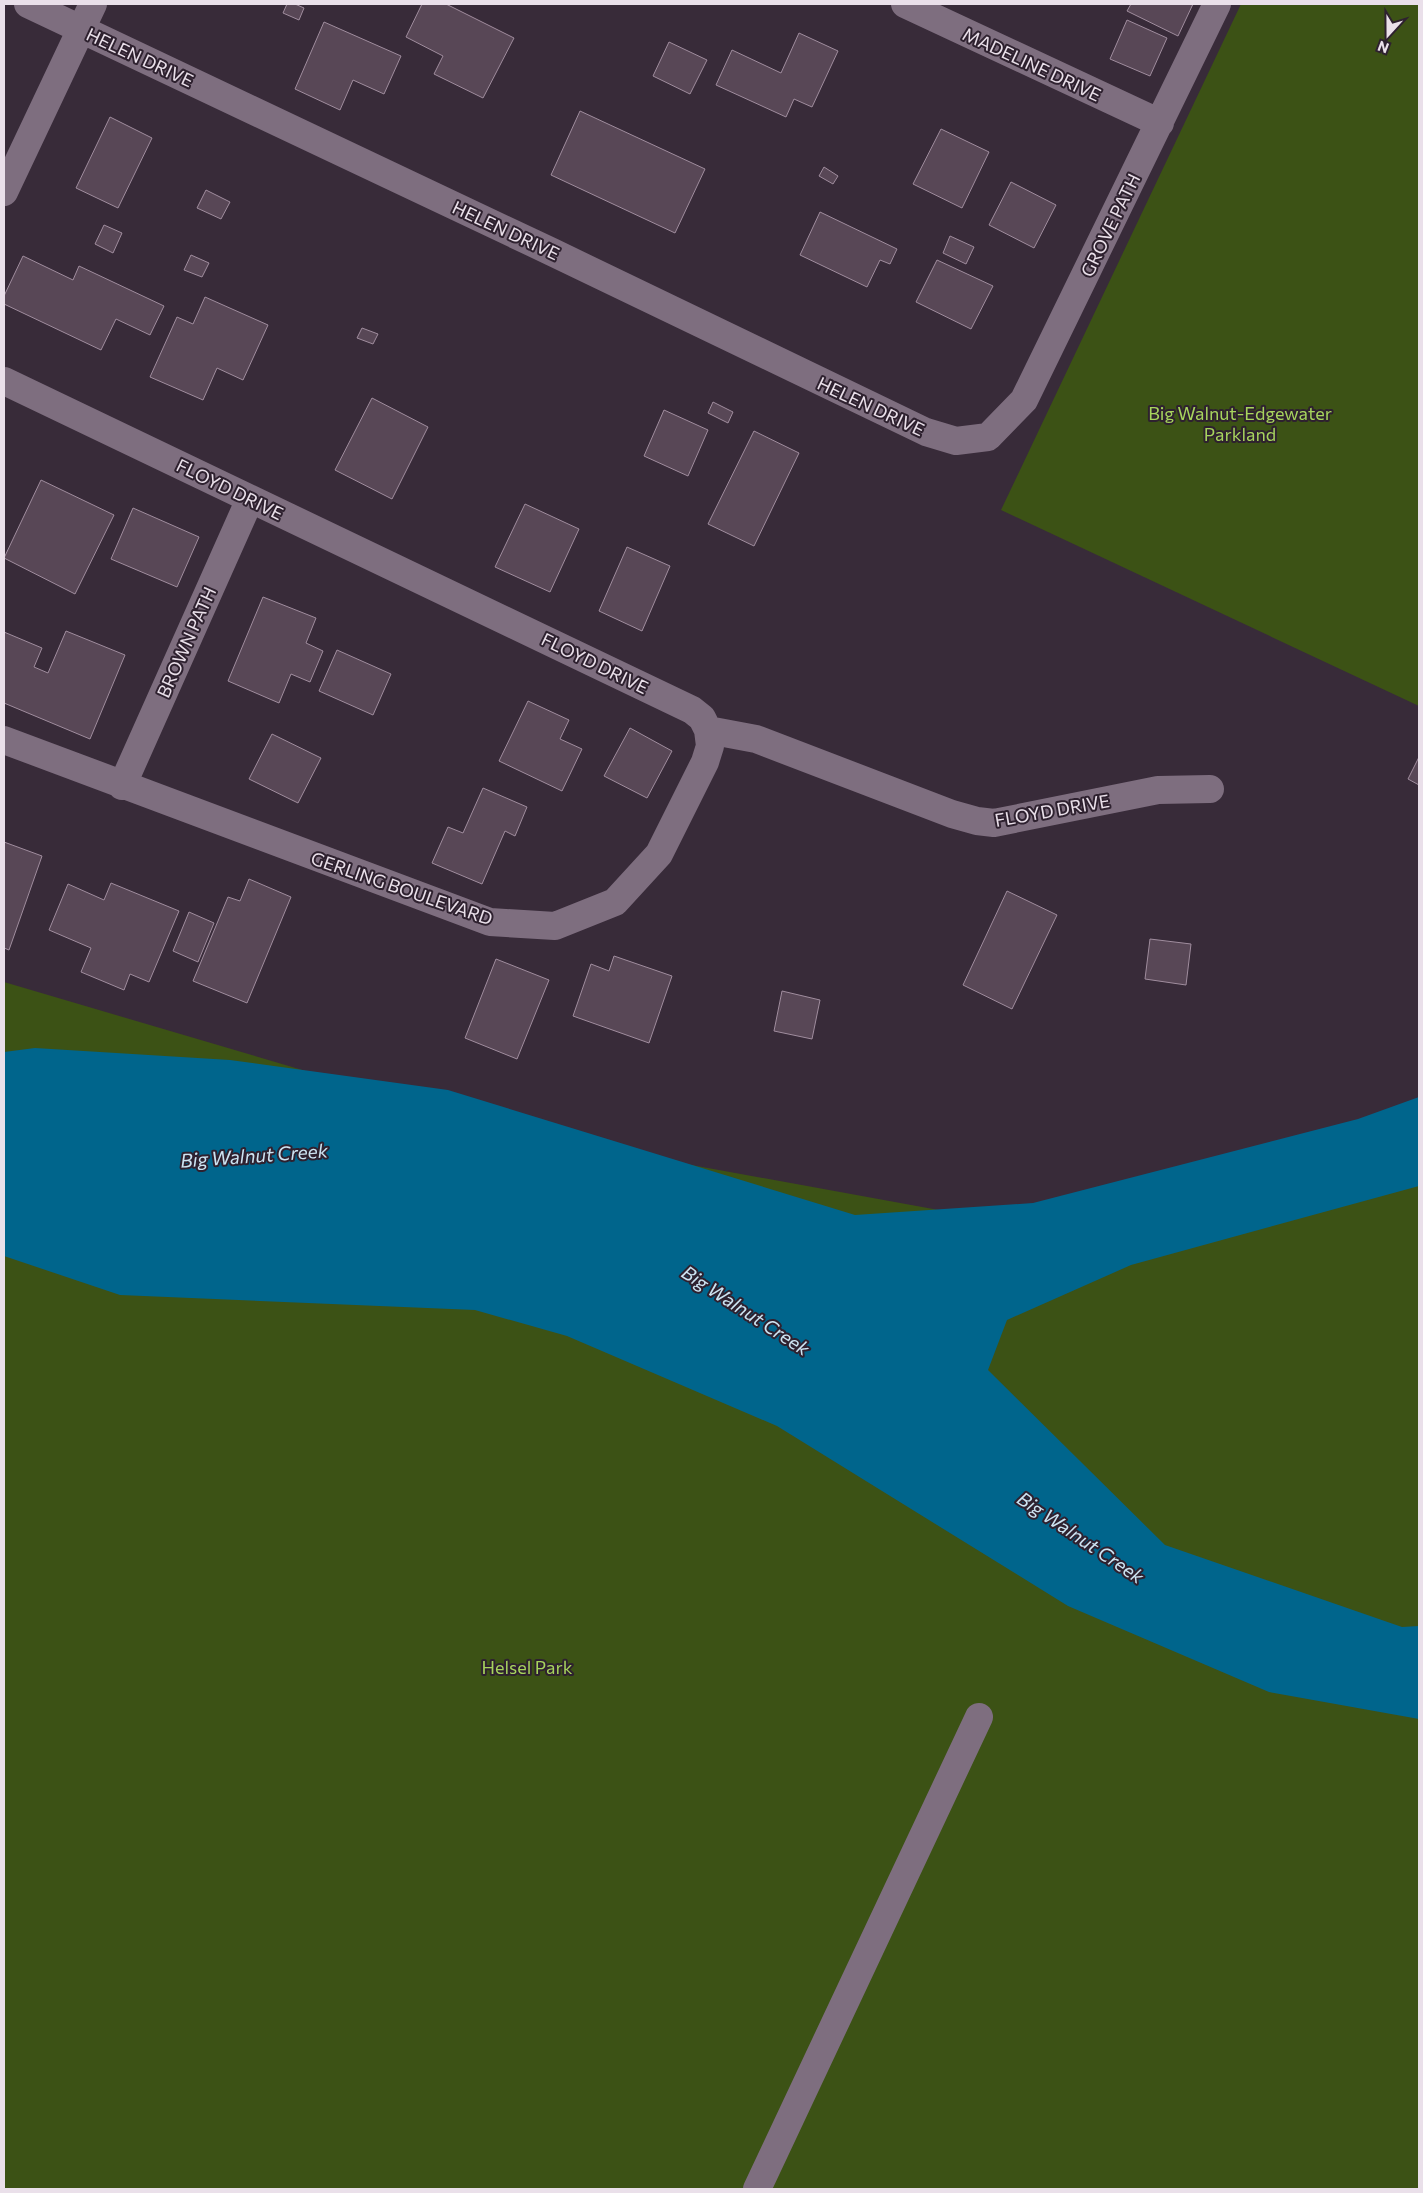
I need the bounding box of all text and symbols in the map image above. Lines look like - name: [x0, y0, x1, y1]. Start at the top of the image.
- north arrow: [1363, 10, 1413, 60]
- street label: MADELINE DRIVE: [959, 22, 1105, 106]
- street label: HELEN DRIVE: [83, 23, 197, 91]
- text: N: [1375, 38, 1391, 57]
- street label: GROVE PATH: [1076, 170, 1144, 280]
- street label: HELEN DRIVE: [449, 196, 563, 264]
- street label: HELEN DRIVE: [814, 372, 928, 440]
- park label: Big Walnut-Edgewater Parkland: [1148, 402, 1332, 445]
- street label: FLOYD DRIVE: [173, 454, 287, 524]
- street label: BROWN PATH: [152, 583, 220, 701]
- street label: FLOYD DRIVE: [538, 628, 652, 698]
- street label: FLOYD DRIVE: [993, 789, 1111, 831]
- street label: GERLING BOULEVARD: [308, 847, 496, 929]
- water label: Big Walnut Creek: [179, 1138, 329, 1172]
- water label: Big Walnut Creek: [678, 1260, 815, 1360]
- water label: Big Walnut Creek: [1013, 1486, 1149, 1588]
- park label: Helsel Park: [482, 1656, 573, 1678]

